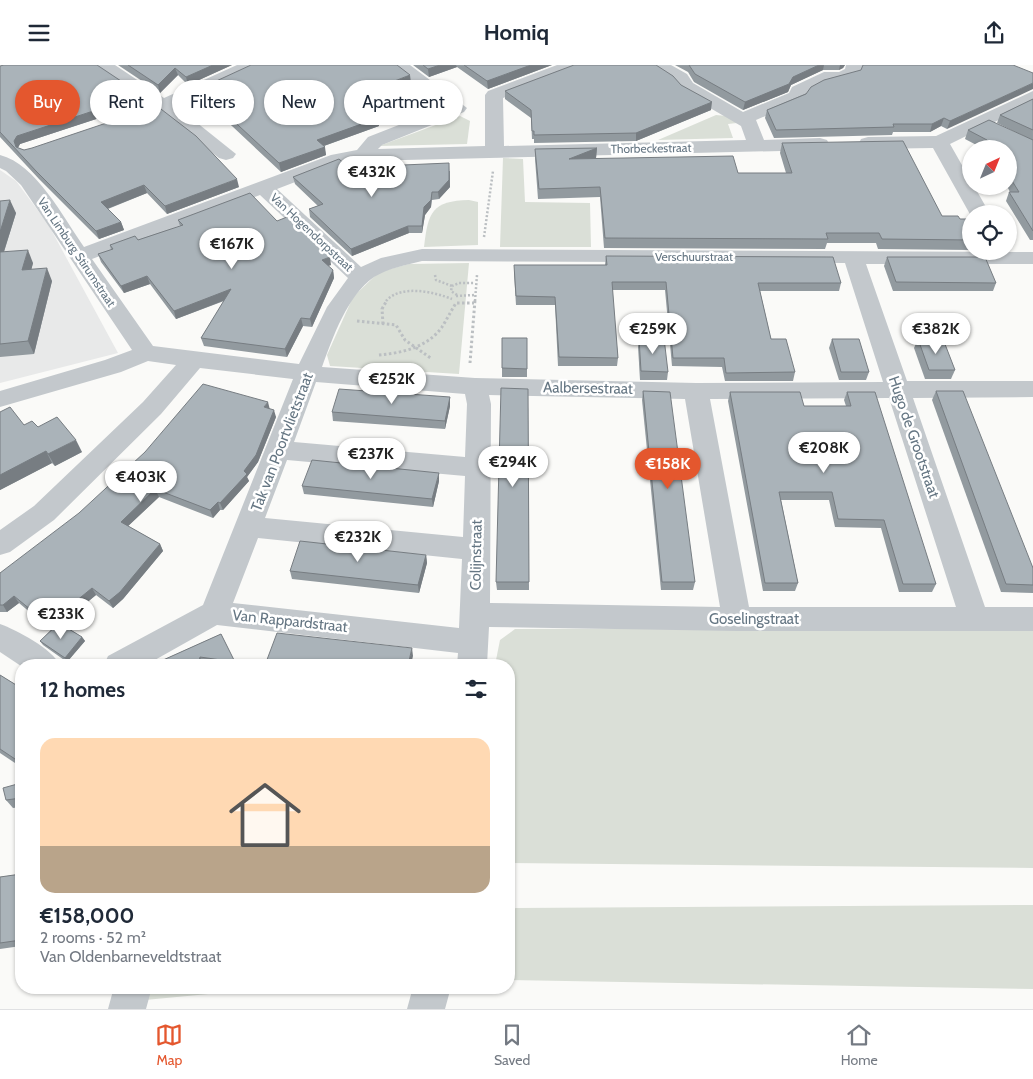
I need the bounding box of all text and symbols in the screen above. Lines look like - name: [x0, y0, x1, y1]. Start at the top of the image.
- icon: menu: [25, 19, 53, 47]
- text: Homiq: [484, 19, 549, 46]
- icon: share: [980, 19, 1008, 47]
- chip: Buy: [15, 80, 80, 125]
- chip: Rent: [90, 80, 162, 125]
- chip: Filters: [172, 80, 254, 125]
- chip: New: [264, 80, 334, 125]
- chip: Apartment: [344, 80, 463, 125]
- street label: Thorbeckestraat: [610, 140, 692, 156]
- north arrow: [962, 140, 1018, 195]
- map controls: [962, 140, 1017, 260]
- pin: €432K: [337, 155, 407, 198]
- text: €432K: [348, 162, 396, 181]
- street label: Van Hogendorpstraat: [268, 190, 356, 274]
- street label: Van Limburg Stirumstraat: [35, 194, 119, 310]
- button: locate: [962, 205, 1017, 260]
- pin: €167K: [197, 227, 267, 270]
- text: €167K: [210, 234, 254, 253]
- street label: Verschuurstraat: [655, 249, 733, 264]
- pin: €259K: [618, 313, 688, 355]
- pin: €382K: [901, 313, 971, 355]
- text: €259K: [630, 319, 676, 338]
- text: €382K: [912, 319, 960, 338]
- pin: €252K: [357, 363, 427, 405]
- text: €252K: [369, 369, 415, 388]
- street label: Tak van Poortvlietstraat: [247, 370, 317, 514]
- street label: Hugo de Grootstraat: [885, 374, 943, 500]
- street label: Aalbersestraat: [543, 378, 633, 398]
- pin: €208K: [789, 431, 859, 474]
- pin: €237K: [336, 437, 406, 480]
- text: €208K: [799, 438, 849, 457]
- text: €237K: [348, 444, 394, 463]
- pin: €294K: [478, 445, 548, 488]
- pin: €158K: [633, 447, 703, 490]
- text: €294K: [489, 452, 537, 471]
- text: €158K: [646, 454, 690, 473]
- pin: €403K: [106, 461, 176, 503]
- text: €403K: [116, 467, 166, 486]
- street label: Colijnstraat: [466, 519, 486, 591]
- pin: €232K: [323, 521, 393, 563]
- text: €232K: [335, 527, 381, 546]
- pin: €233K: [26, 597, 96, 640]
- text: €233K: [38, 604, 84, 623]
- street label: Van Rappardstraat: [232, 606, 348, 636]
- street label: Goselingstraat: [709, 610, 799, 628]
- icon: filters: [462, 675, 490, 703]
- text: 12 homes: [40, 677, 125, 702]
- icon: home: [220, 770, 310, 860]
- text: €158,000: [40, 903, 134, 928]
- text: 2 rooms · 52 m²: [40, 928, 146, 947]
- text: Van Oldenbarneveldtstraat: [40, 947, 221, 966]
- tab: Map: [155, 1021, 183, 1069]
- tab: Saved: [494, 1021, 530, 1069]
- tab: Home: [841, 1021, 878, 1069]

